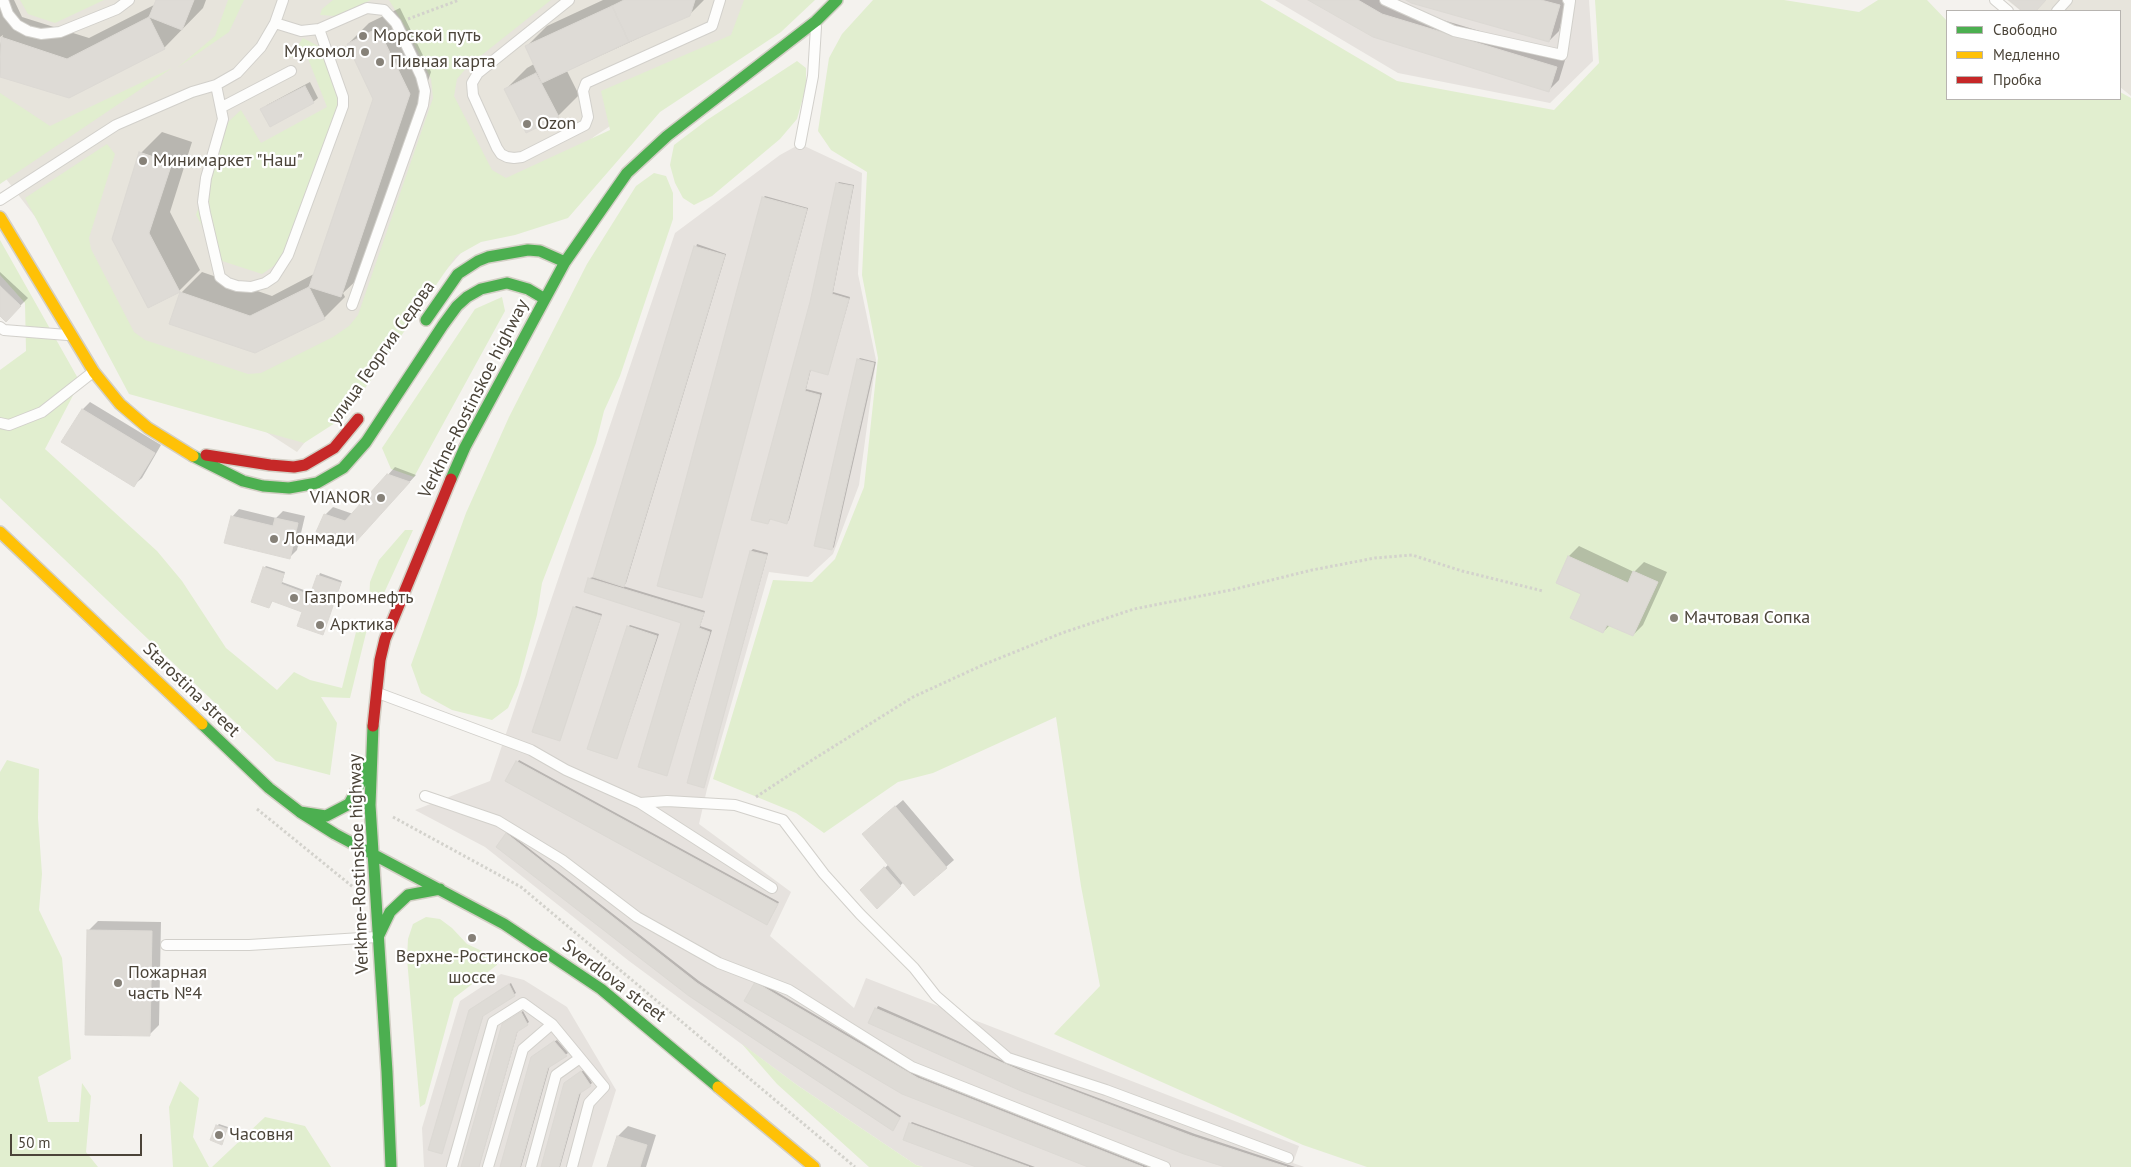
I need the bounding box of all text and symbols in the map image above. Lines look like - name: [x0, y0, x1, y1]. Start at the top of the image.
- legend: [1946, 10, 2121, 100]
- text: Свободно: [1993, 20, 2057, 39]
- place label: Морской путь: [373, 25, 481, 47]
- marker: Морской путь: [357, 30, 369, 42]
- place label: Мукомол: [284, 41, 355, 63]
- text: Медленно: [1993, 45, 2060, 64]
- marker: Мукомол: [359, 46, 371, 58]
- place label: Пивная карта: [390, 51, 496, 73]
- marker: Пивная карта: [374, 56, 386, 68]
- text: Пробка: [1993, 70, 2042, 89]
- place label: Ozon: [537, 113, 576, 135]
- marker: Ozon: [521, 118, 533, 130]
- place label: Минимаркет "Наш": [153, 150, 303, 172]
- marker: Минимаркет "Наш": [137, 155, 149, 167]
- street label: улица Георгия Седова: [324, 277, 440, 429]
- street label: Verkhne-Rostinskoe highway: [414, 296, 534, 502]
- place label: VIANOR: [310, 487, 371, 509]
- marker: VIANOR: [375, 492, 387, 504]
- place label: Лонмади: [284, 528, 355, 550]
- marker: Лонмади: [268, 533, 280, 545]
- place label: Газпромнефть: [304, 587, 414, 609]
- marker: Газпромнефть: [288, 592, 300, 604]
- place label: Мачтовая Сопка: [1684, 607, 1810, 629]
- marker: Мачтовая Сопка: [1668, 612, 1680, 624]
- place label: Арктика: [330, 614, 393, 636]
- marker: Арктика: [314, 619, 326, 631]
- street label: Starostina street: [138, 638, 244, 742]
- street label: Verkhne-Rostinskoe highway: [344, 753, 374, 975]
- marker: Верхне-Ростинское шоссе: [466, 932, 478, 944]
- street label: Sverdlova street: [558, 935, 670, 1027]
- place label: Верхне-Ростинское шоссе: [396, 946, 548, 989]
- place label: Пожарная часть №4: [128, 962, 207, 1004]
- marker: Пожарная часть №4: [112, 977, 124, 989]
- scale bar: [12, 1124, 145, 1156]
- place label: Часовня: [229, 1124, 293, 1146]
- marker: Часовня: [213, 1129, 225, 1141]
- text: 50 m: [18, 1133, 51, 1152]

